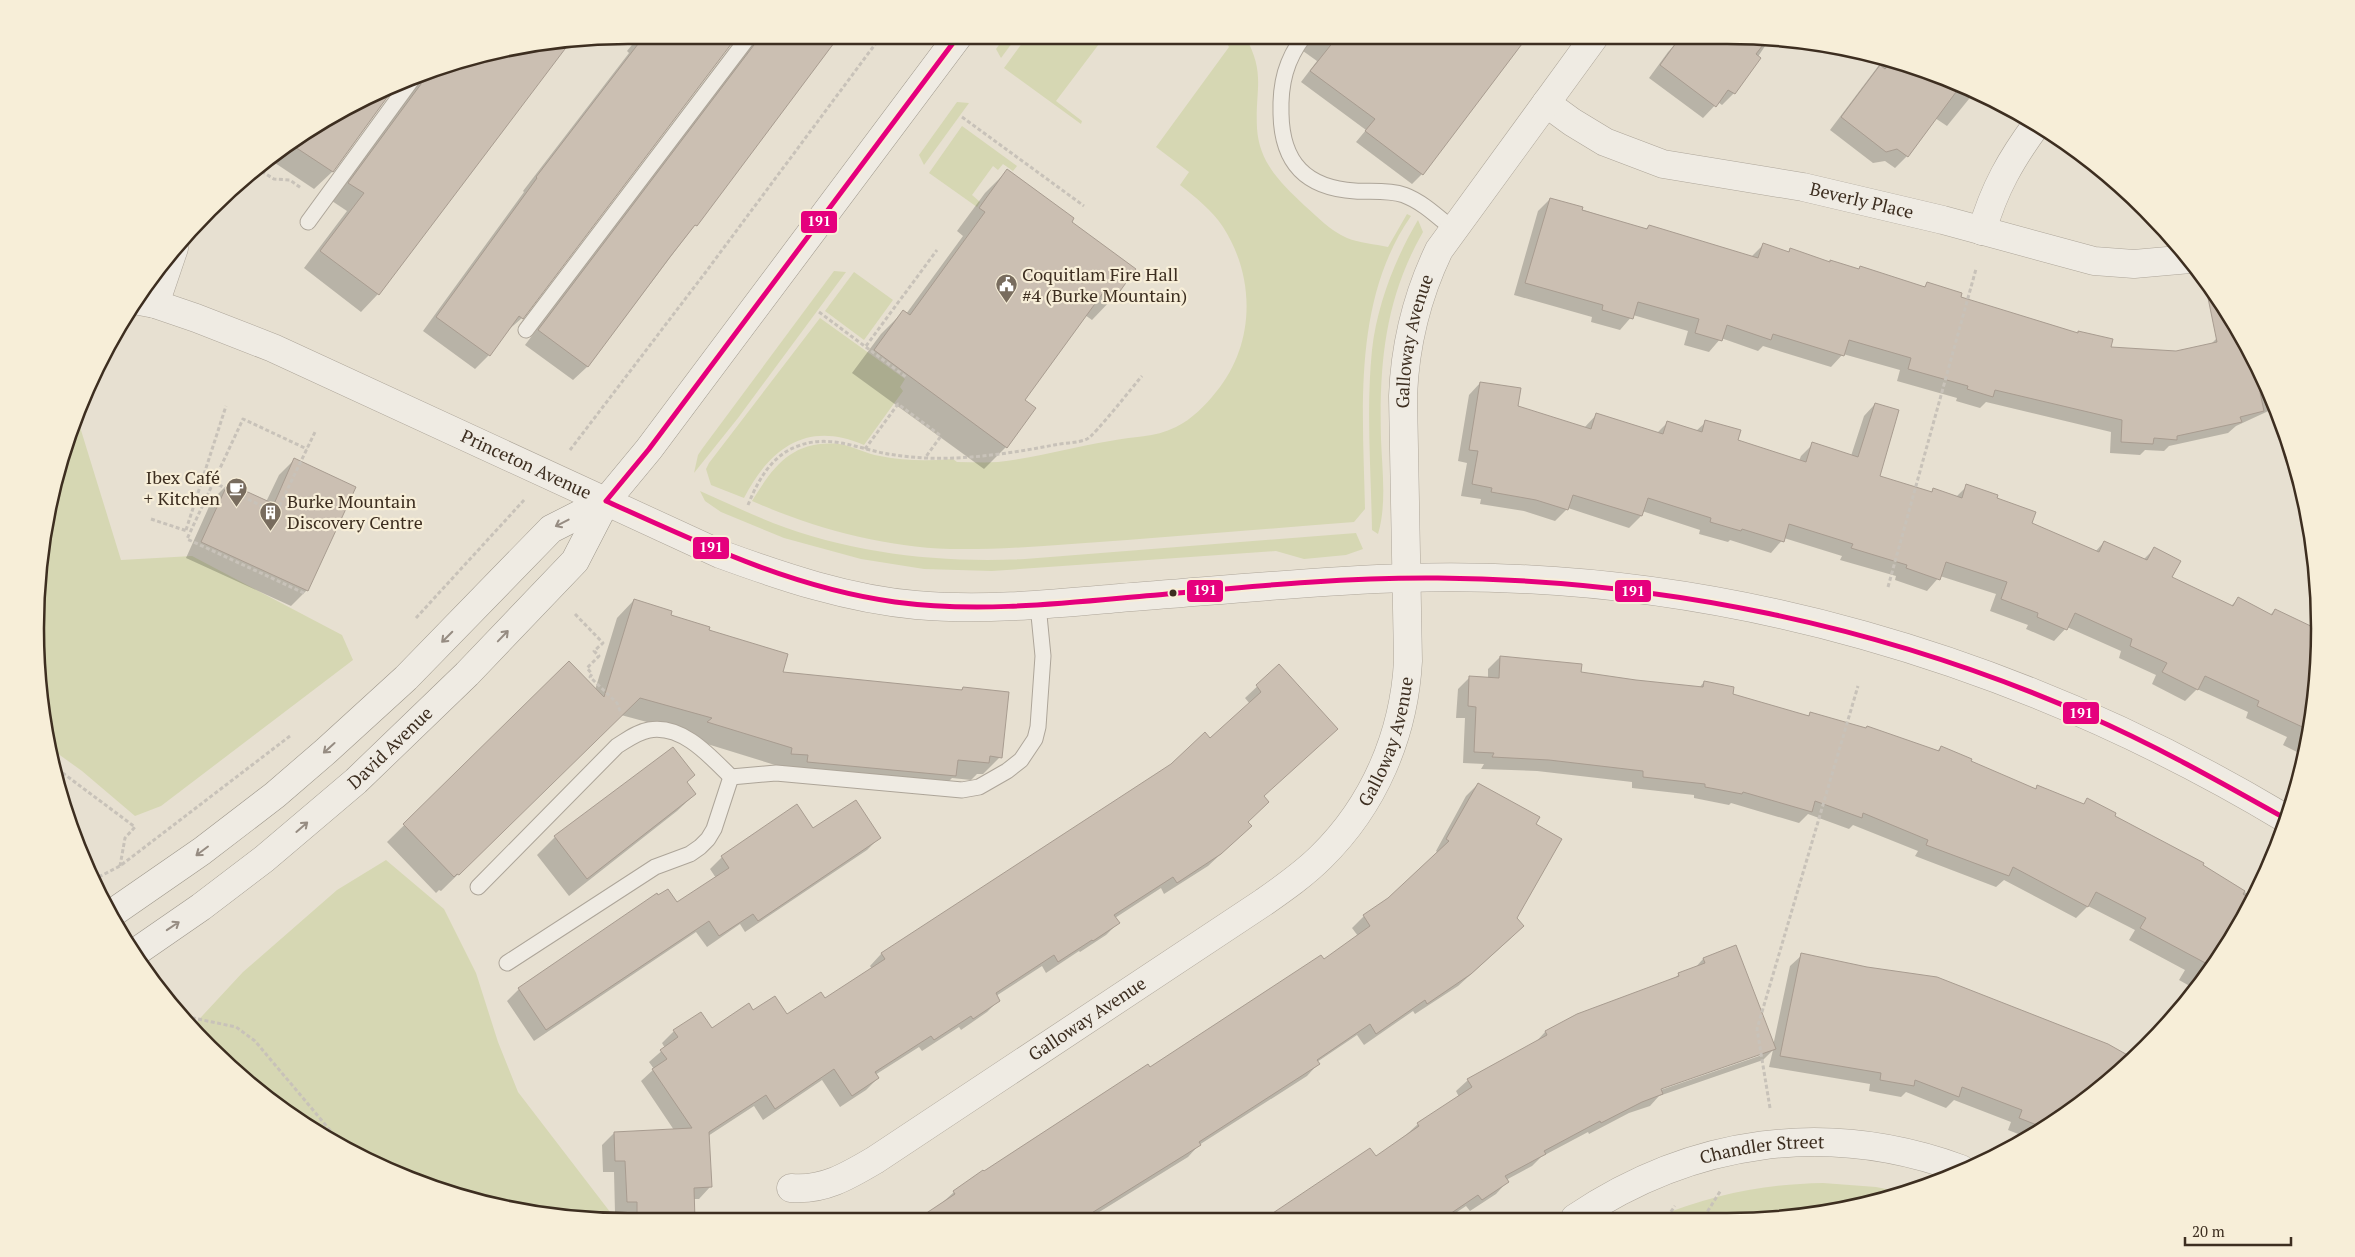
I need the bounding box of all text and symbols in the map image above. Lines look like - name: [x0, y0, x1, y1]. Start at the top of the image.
- street label: Beverly Place: [1808, 176, 1916, 224]
- line badge: 191: [800, 210, 838, 234]
- text: 191: [807, 211, 831, 230]
- place label: Coquitlam Fire Hall #4 (Burke Mountain): [1022, 262, 1187, 307]
- street label: Galloway Avenue: [1390, 270, 1438, 409]
- public building icon: Coquitlam Fire Hall #4 (Burke Mountain): [994, 273, 1018, 304]
- street label: Princeton Avenue: [457, 423, 596, 504]
- place label: Ibex Café + Kitchen: [144, 465, 220, 510]
- cafe icon: Ibex Café + Kitchen: [224, 476, 248, 507]
- place label: Burke Mountain Discovery Centre: [287, 489, 423, 534]
- building icon: Burke Mountain Discovery Centre: [259, 500, 283, 531]
- one-way arrow: [555, 519, 570, 528]
- line badge: 191: [692, 536, 730, 560]
- text: 191: [699, 537, 723, 556]
- line badge: 191: [1186, 579, 1224, 603]
- line badge: 191: [1614, 579, 1652, 603]
- text: 191: [1193, 580, 1217, 599]
- text: 191: [1621, 581, 1645, 600]
- unlabelled marker: [1168, 588, 1178, 598]
- one-way arrow: [497, 630, 509, 643]
- one-way arrow: [441, 631, 453, 643]
- street label: Galloway Avenue: [1352, 675, 1418, 810]
- street label: David Avenue: [342, 701, 437, 794]
- line badge: 191: [2062, 701, 2100, 725]
- text: 191: [2069, 703, 2093, 722]
- one-way arrow: [322, 743, 335, 754]
- one-way arrow: [295, 822, 308, 833]
- one-way arrow: [196, 845, 209, 856]
- one-way arrow: [166, 921, 180, 932]
- street label: Galloway Avenue: [1023, 971, 1150, 1066]
- street label: Chandler Street: [1697, 1129, 1825, 1169]
- scale bar: [2185, 1214, 2291, 1246]
- text: 20 m: [2192, 1221, 2225, 1241]

